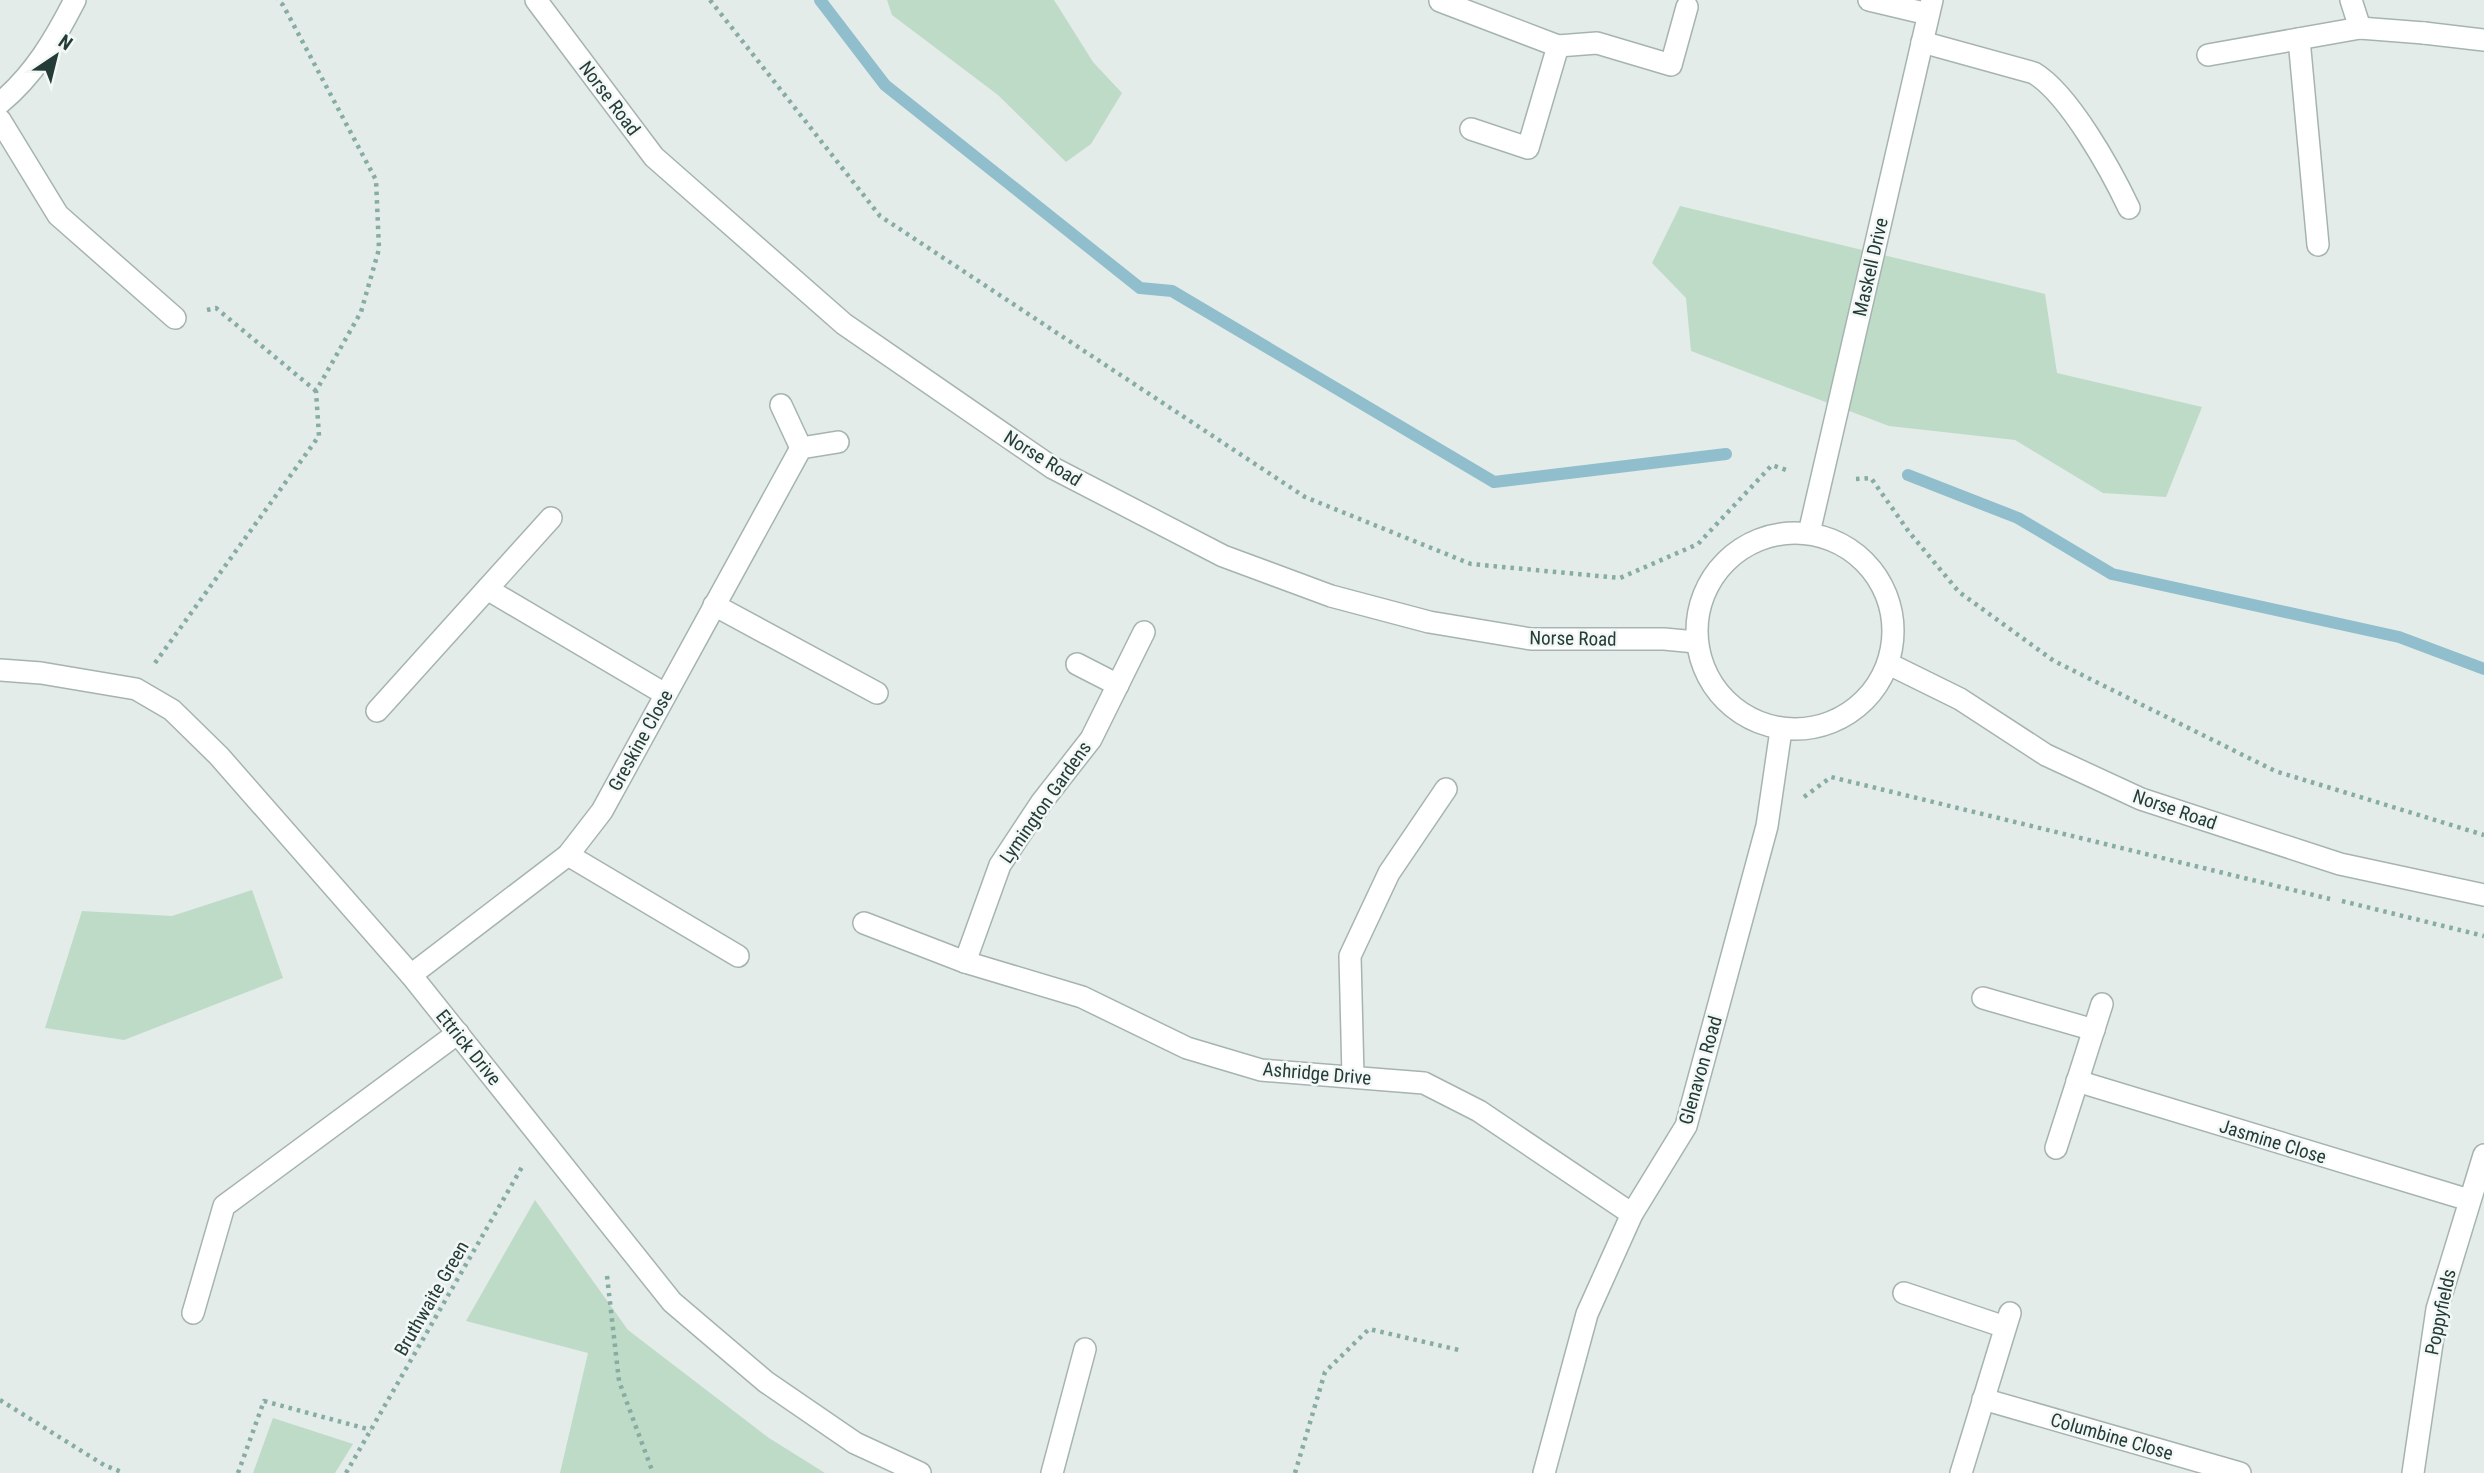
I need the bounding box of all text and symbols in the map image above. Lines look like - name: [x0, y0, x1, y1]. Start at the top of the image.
- north arrow: [21, 21, 91, 91]
- text: N: [54, 30, 77, 55]
- street label: Norse Road: [574, 57, 645, 140]
- street label: Maskell Drive: [1848, 216, 1893, 319]
- street label: Norse Road: [1000, 426, 1086, 491]
- street label: Norse Road: [1529, 626, 1617, 651]
- street label: Greskine Close: [603, 686, 678, 795]
- street label: Lymington Gardens: [995, 737, 1096, 868]
- street label: Norse Road: [2130, 784, 2220, 835]
- street label: Ettrick Drive: [431, 1005, 506, 1090]
- street label: Glenavon Road: [1674, 1013, 1727, 1127]
- street label: Ashridge Drive: [1262, 1057, 1372, 1090]
- street label: Jasmine Close: [2217, 1114, 2329, 1169]
- street label: Bruthwaite Green: [389, 1237, 474, 1360]
- street label: Poppyfields: [2420, 1267, 2461, 1357]
- street label: Columbine Close: [2048, 1408, 2176, 1465]

